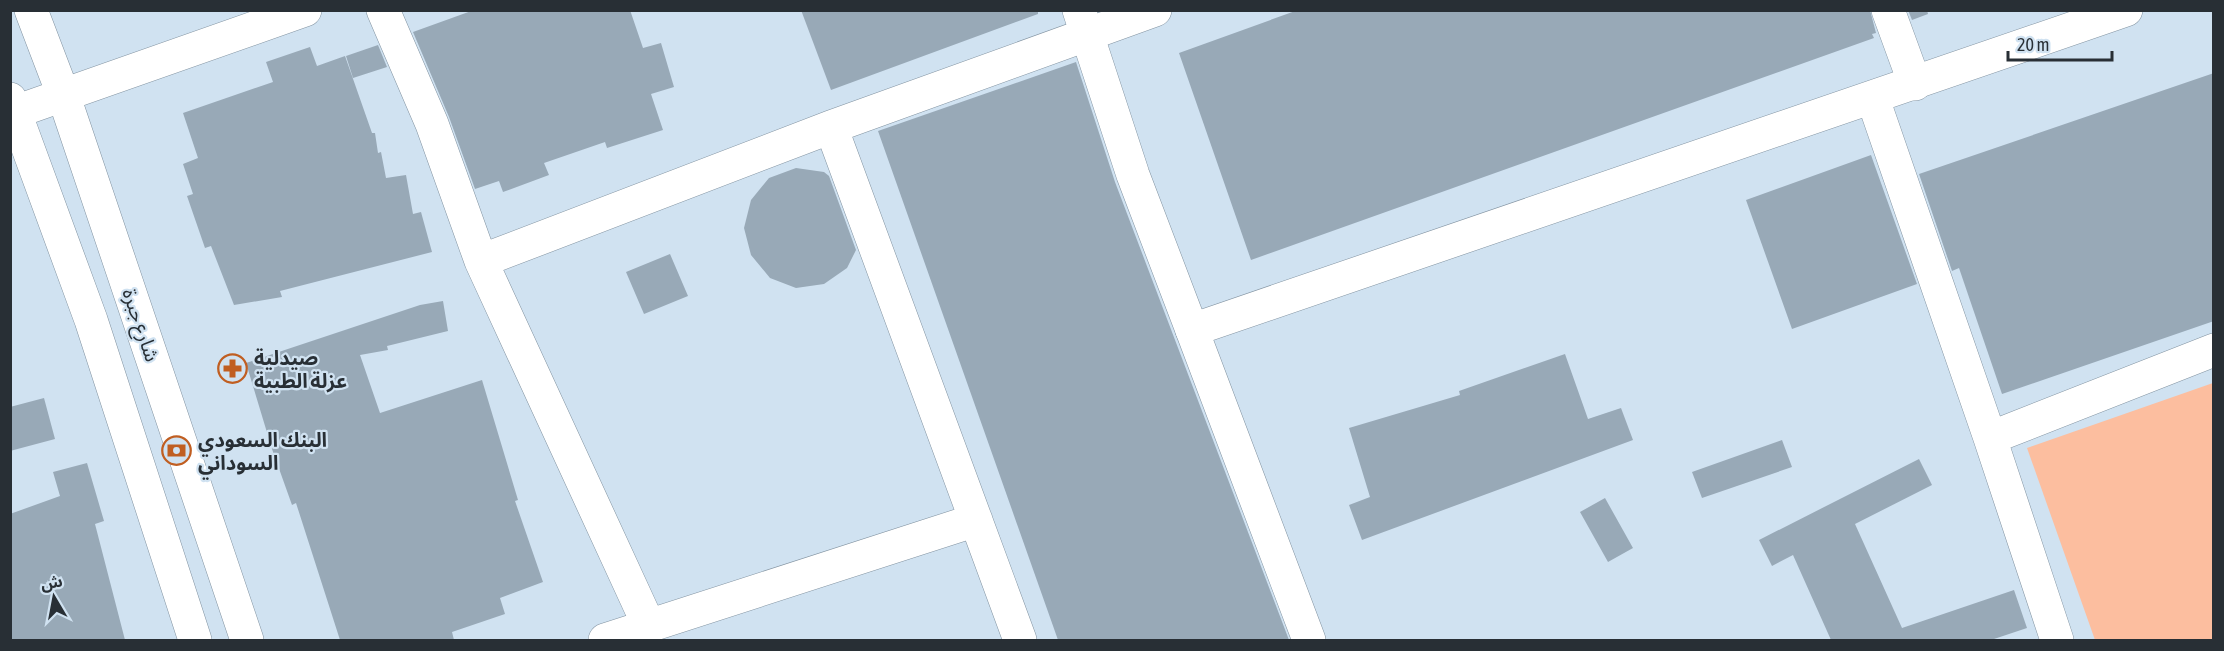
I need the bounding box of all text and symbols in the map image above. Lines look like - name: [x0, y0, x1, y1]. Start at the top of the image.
- scale bar: [2008, 24, 2112, 62]
- text: 20 m: [2017, 34, 2049, 55]
- street label: شارع جبرة: [115, 285, 165, 366]
- place label: صيدلية عزلة الطبية: [254, 346, 347, 393]
- pharmacy icon: صيدلية عزلة الطبية: [217, 353, 249, 385]
- place label: البنك السعودي السوداني: [198, 428, 327, 480]
- bank icon: البنك السعودي السوداني: [161, 435, 193, 467]
- north arrow: [24, 567, 84, 627]
- text: ش: [39, 571, 64, 594]

